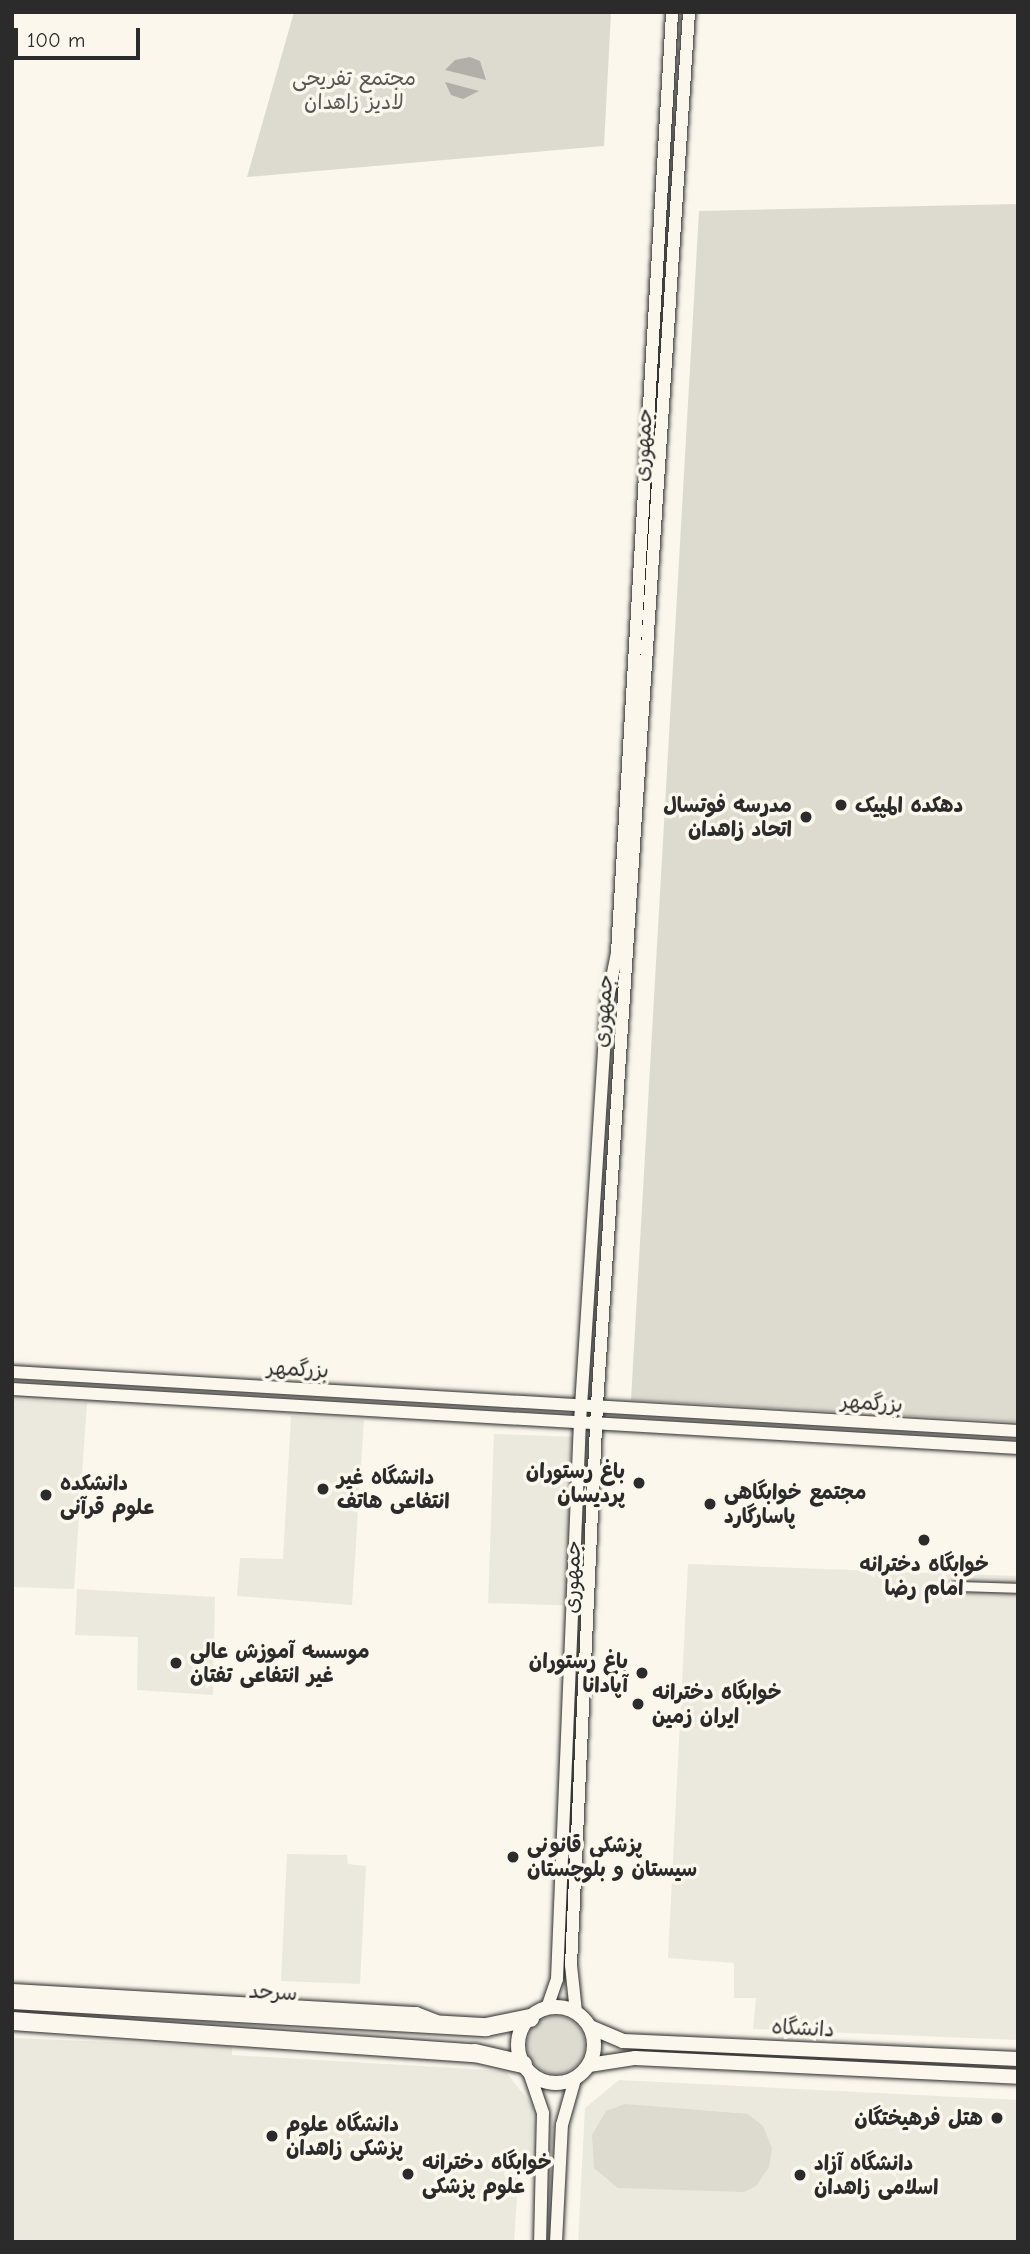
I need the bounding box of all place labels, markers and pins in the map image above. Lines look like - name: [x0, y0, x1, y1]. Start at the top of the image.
- place label: مدرسه فوتسال اتحاد زاهدان: [663, 792, 792, 842]
- place label: دهکده المپیک: [855, 792, 963, 818]
- marker: دهکده المپیک: [833, 797, 849, 813]
- marker: مدرسه فوتسال اتحاد زاهدان: [798, 809, 814, 825]
- place label: باغ رستوران پردیسان: [526, 1458, 625, 1508]
- place label: دانشگاه غیر انتفاعی هاتف: [337, 1464, 450, 1514]
- place label: دانشکده علوم قرآنی: [60, 1470, 154, 1520]
- marker: باغ رستوران پردیسان: [631, 1475, 647, 1491]
- place label: مجتمع خوابگاهی پاسارگارد: [724, 1479, 866, 1529]
- marker: دانشگاه غیر انتفاعی هاتف: [315, 1481, 331, 1497]
- marker: دانشکده علوم قرآنی: [38, 1487, 54, 1503]
- marker: مجتمع خوابگاهی پاسارگارد: [702, 1496, 718, 1512]
- marker: خوابگاه دخترانه امام رضا: [916, 1532, 932, 1548]
- place label: خوابگاه دخترانه امام رضا: [859, 1551, 989, 1601]
- place label: موسسه آموزش عالی غیر انتفاعی تفتان: [190, 1638, 370, 1688]
- place label: باغ رستوران آپادانا: [529, 1648, 628, 1698]
- marker: موسسه آموزش عالی غیر انتفاعی تفتان: [168, 1655, 184, 1671]
- marker: باغ رستوران آپادانا: [634, 1665, 650, 1681]
- place label: خوابگاه دخترانه ایران زمین: [652, 1679, 781, 1729]
- marker: خوابگاه دخترانه ایران زمین: [630, 1696, 646, 1712]
- place label: پزشکی قانونی سیستان و بلوچستان: [527, 1832, 697, 1882]
- marker: پزشکی قانونی سیستان و بلوچستان: [505, 1849, 521, 1865]
- place label: هتل فرهیختگان: [854, 2105, 983, 2131]
- marker: هتل فرهیختگان: [989, 2110, 1005, 2126]
- place label: دانشگاه علوم پزشکی زاهدان: [286, 2111, 403, 2161]
- marker: دانشگاه علوم پزشکی زاهدان: [264, 2128, 280, 2144]
- place label: خوابگاه دخترانه علوم پزشکی: [422, 2149, 551, 2199]
- place label: دانشگاه آزاد اسلامی زاهدان: [814, 2150, 938, 2200]
- marker: خوابگاه دخترانه علوم پزشکی: [400, 2166, 416, 2182]
- marker: دانشگاه آزاد اسلامی زاهدان: [792, 2167, 808, 2183]

